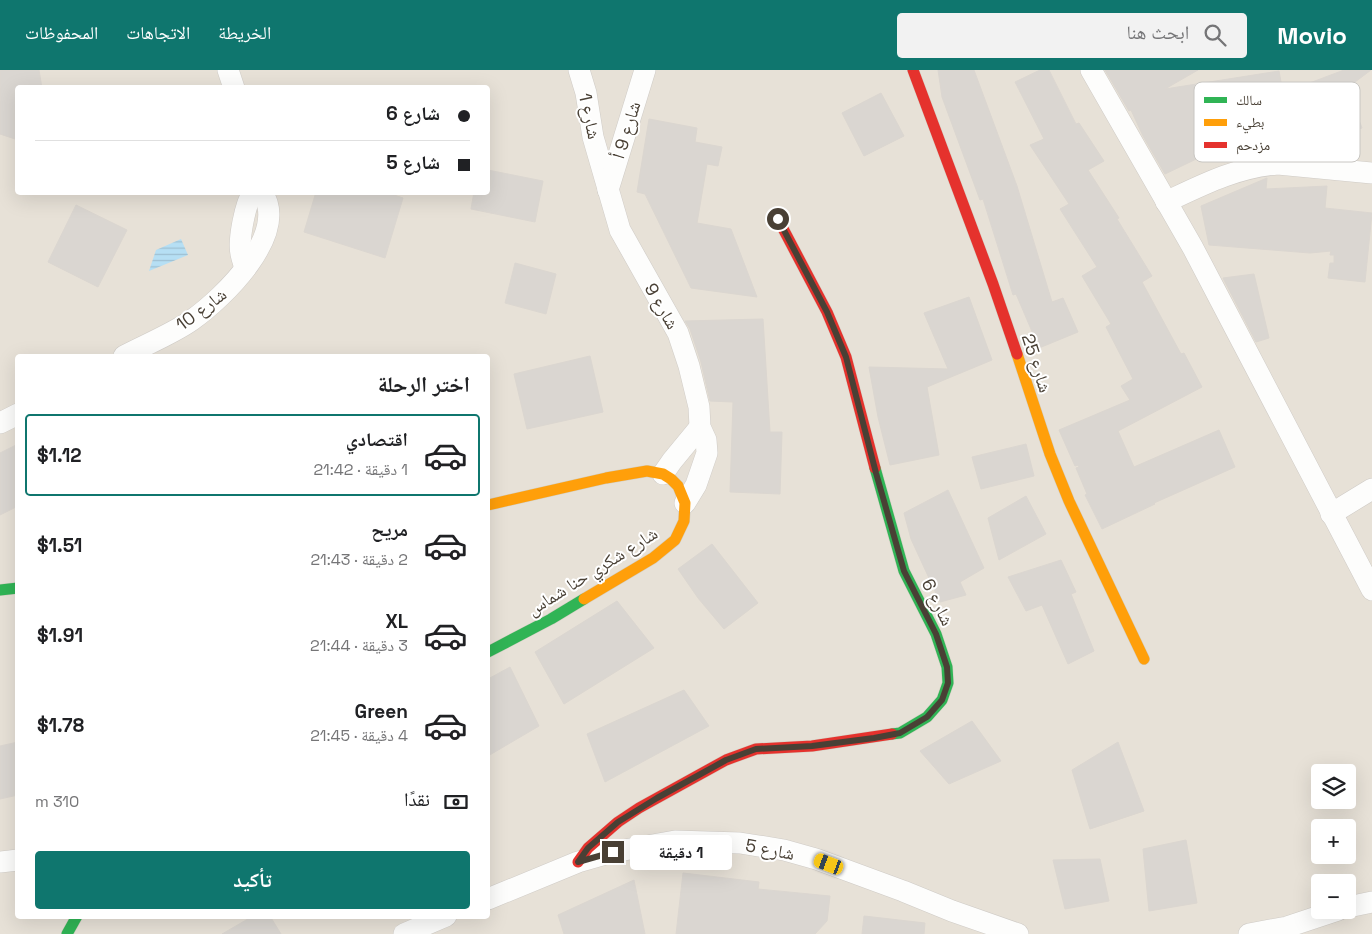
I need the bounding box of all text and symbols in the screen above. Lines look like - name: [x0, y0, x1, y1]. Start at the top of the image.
- search box: [897, 13, 1247, 58]
- text: ابحث هنا: [1126, 20, 1189, 45]
- text: Movio: [1277, 20, 1347, 51]
- text: المحفوظات: [25, 21, 98, 44]
- text: الاتجاهات: [126, 21, 190, 44]
- text: الخريطة: [218, 21, 271, 44]
- icon: search: [1201, 21, 1229, 49]
- legend: [1194, 82, 1360, 162]
- street label: شارع 1: [574, 91, 606, 141]
- text: سالك: [1236, 91, 1262, 109]
- street label: شارع 9 أ: [606, 99, 646, 162]
- text: شارع 6: [386, 101, 440, 126]
- text: بطيء: [1236, 113, 1265, 134]
- text: مزدحم: [1236, 136, 1270, 155]
- text: شارع 5: [386, 150, 440, 175]
- route start: [767, 208, 789, 230]
- street label: شارع 9: [640, 279, 684, 333]
- street label: شارع 10: [171, 282, 231, 336]
- street label: شارع 25: [1017, 331, 1057, 395]
- text: اختر الرحلة: [378, 370, 470, 398]
- text: اقتصادي: [346, 427, 408, 452]
- icon: car: [423, 433, 468, 478]
- text: $1.12: [37, 443, 82, 468]
- text: 1 دقيقة · 21:42: [313, 459, 408, 480]
- text: مريح: [371, 517, 408, 542]
- street label: شارع شكري حنا شماس: [522, 522, 664, 624]
- icon: car: [423, 523, 468, 568]
- text: $1.51: [37, 533, 82, 558]
- text: 2 دقيقة · 21:43: [310, 549, 408, 570]
- street label: شارع 6: [917, 575, 959, 629]
- text: XL: [385, 609, 408, 634]
- icon: car: [423, 613, 468, 658]
- text: $1.91: [37, 623, 83, 648]
- text: 3 دقيقة · 21:44: [310, 635, 408, 656]
- text: Green: [355, 699, 408, 724]
- icon: car: [423, 703, 468, 748]
- text: $1.78: [37, 713, 84, 738]
- text: 4 دقيقة · 21:45: [310, 725, 408, 746]
- map controls: [1311, 764, 1356, 919]
- button: layers: [1311, 764, 1356, 809]
- text: نقدًا: [404, 787, 430, 812]
- icon: cash: [442, 788, 470, 816]
- text: 310 m: [35, 791, 79, 812]
- button: +: [1311, 819, 1356, 864]
- street label: شارع 5: [743, 833, 797, 865]
- callout: 1 دقيقة: [630, 834, 733, 870]
- route end: [602, 841, 624, 863]
- text: 1 دقيقة: [659, 842, 703, 863]
- button: تأكيد: [35, 851, 470, 909]
- car: [812, 852, 845, 876]
- button: −: [1311, 874, 1356, 919]

